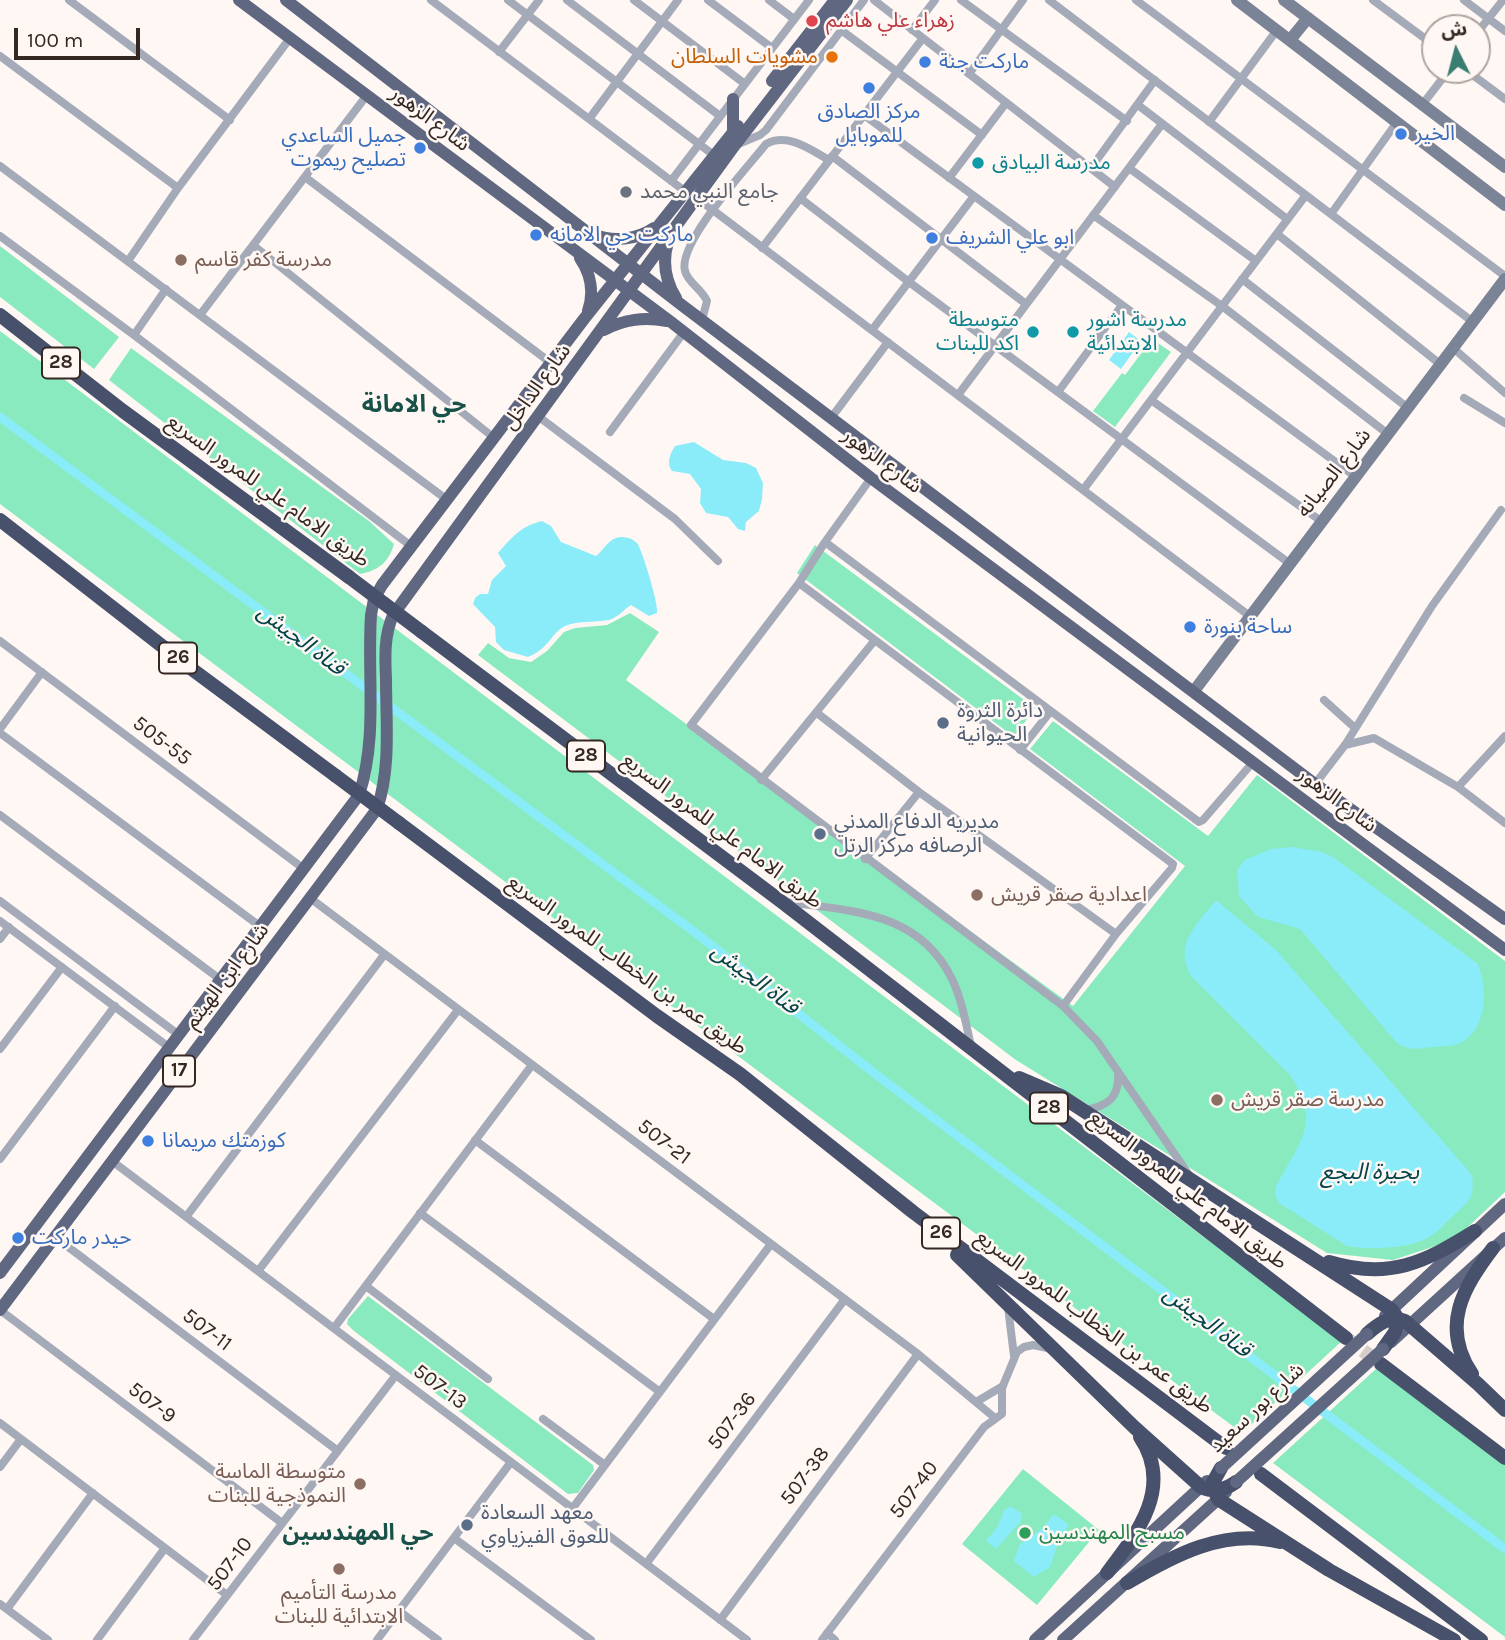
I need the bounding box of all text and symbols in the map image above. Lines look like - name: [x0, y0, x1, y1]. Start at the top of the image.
- place label: زهراء علي هاشم: [826, 8, 955, 34]
- marker: زهراء علي هاشم: [804, 13, 820, 29]
- scale bar: [18, 14, 144, 58]
- north arrow: [1421, 14, 1491, 84]
- text: ش: [1440, 18, 1468, 42]
- text: 100 m: [27, 28, 84, 52]
- place label: مشويات السلطان: [671, 44, 818, 70]
- marker: مشويات السلطان: [824, 49, 840, 65]
- place label: ماركت جنة: [939, 49, 1029, 75]
- marker: ماركت جنة: [917, 54, 933, 70]
- marker: مركز الصادق للموبايل: [861, 80, 877, 96]
- street label: شارع الزهور: [385, 81, 475, 157]
- place label: مركز الصادق للموبايل: [817, 99, 921, 149]
- place label: الخير: [1415, 121, 1455, 147]
- place label: جميل الساعدي تصليح ريموت: [281, 123, 406, 173]
- marker: الخير: [1393, 126, 1409, 142]
- marker: جميل الساعدي تصليح ريموت: [412, 140, 428, 156]
- place label: مدرسة البيادق: [992, 150, 1111, 176]
- marker: مدرسة البيادق: [970, 155, 986, 171]
- place label: جامع النبي محمد: [640, 179, 779, 205]
- marker: جامع النبي محمد: [618, 184, 634, 200]
- place label: ماركت حي الامانه: [550, 222, 694, 248]
- place label: ابو علي الشريف: [946, 225, 1074, 251]
- marker: ماركت حي الامانه: [528, 227, 544, 243]
- marker: ابو علي الشريف: [924, 230, 940, 246]
- place label: مدرسة كفر قاسم: [195, 247, 332, 273]
- marker: مدرسة كفر قاسم: [173, 252, 189, 268]
- place label: متوسطة اكد للبنات: [936, 307, 1019, 357]
- place label: مدرسة اشور الابتدائية: [1087, 307, 1187, 357]
- marker: متوسطة اكد للبنات: [1025, 324, 1041, 340]
- marker: مدرسة اشور الابتدائية: [1065, 324, 1081, 340]
- street label: شارع الداخل: [497, 339, 577, 435]
- road number: 28: [42, 348, 80, 378]
- district label: حي الامانة: [362, 391, 466, 419]
- street label: طريق الامام علي للمرور السريع: [162, 409, 374, 573]
- street label: شارع الزهور: [837, 423, 927, 499]
- street label: شارع الصيانه: [1291, 423, 1377, 523]
- water label: قناة الجيش: [252, 598, 350, 682]
- place label: ساحة بنورة: [1204, 614, 1292, 640]
- marker: ساحة بنورة: [1182, 619, 1198, 635]
- road number: 26: [159, 642, 197, 674]
- place label: دائرة الثروة الحيوانية: [957, 698, 1043, 748]
- street label: 505-55: [128, 711, 196, 771]
- marker: دائرة الثروة الحيوانية: [935, 715, 951, 731]
- road number: 28: [567, 740, 605, 772]
- street label: طريق الامام علي للمرور السريع: [617, 747, 827, 915]
- street label: شارع الزهور: [1292, 762, 1382, 838]
- place label: مديريه الدفاع المدني الرصافه مركز الرتل: [834, 809, 999, 859]
- marker: مديريه الدفاع المدني الرصافه مركز الرتل: [812, 826, 828, 842]
- street label: طريق عمر بن الخطاب للمرور السريع: [502, 869, 752, 1061]
- place label: اعدادية صقر قريش: [991, 882, 1147, 908]
- marker: اعدادية صقر قريش: [969, 887, 985, 903]
- street label: شارع ابن الهيثم: [179, 918, 275, 1034]
- water label: قناة الجيش: [706, 937, 804, 1021]
- road number: 17: [163, 1056, 195, 1086]
- place label: مدرسة صقر قريش: [1231, 1087, 1385, 1113]
- road number: 28: [1030, 1092, 1068, 1124]
- marker: مدرسة صقر قريش: [1209, 1092, 1225, 1108]
- street label: طريق الامام علي للمرور السريع: [1084, 1105, 1292, 1275]
- street label: 507-21: [632, 1114, 696, 1170]
- place label: كوزمتك مريمانا: [162, 1128, 286, 1154]
- marker: كوزمتك مريمانا: [140, 1133, 156, 1149]
- water label: بحيرة البجع: [1321, 1158, 1419, 1186]
- road number: 26: [922, 1218, 960, 1248]
- place label: حيدر ماركت: [32, 1225, 132, 1251]
- street label: طريق عمر بن الخطاب للمرور السريع: [970, 1225, 1218, 1419]
- marker: حيدر ماركت: [10, 1230, 26, 1246]
- water label: قناة الجيش: [1158, 1280, 1256, 1364]
- street label: 507-11: [177, 1303, 237, 1357]
- street label: شارع بور سعيد: [1204, 1358, 1310, 1458]
- street label: 507-13: [408, 1359, 472, 1415]
- street label: 507-9: [123, 1377, 181, 1429]
- street label: 507-36: [702, 1387, 762, 1455]
- street label: 507-38: [775, 1442, 835, 1510]
- street label: 507-40: [884, 1456, 944, 1524]
- place label: متوسطة الماسة النموذجية للبنات: [208, 1459, 346, 1509]
- marker: متوسطة الماسة النموذجية للبنات: [352, 1476, 368, 1492]
- place label: معهد السعادة للعوق الفيزياوي: [481, 1500, 609, 1550]
- marker: معهد السعادة للعوق الفيزياوي: [459, 1517, 475, 1533]
- district label: حي المهندسين: [282, 1519, 434, 1547]
- place label: مسبح المهندسين: [1039, 1520, 1185, 1546]
- marker: مسبح المهندسين: [1017, 1525, 1033, 1541]
- street label: 507-10: [202, 1532, 258, 1596]
- marker: مدرسة التأميم الابتدائية للبنات: [331, 1561, 347, 1577]
- place label: مدرسة التأميم الابتدائية للبنات: [275, 1580, 403, 1630]

